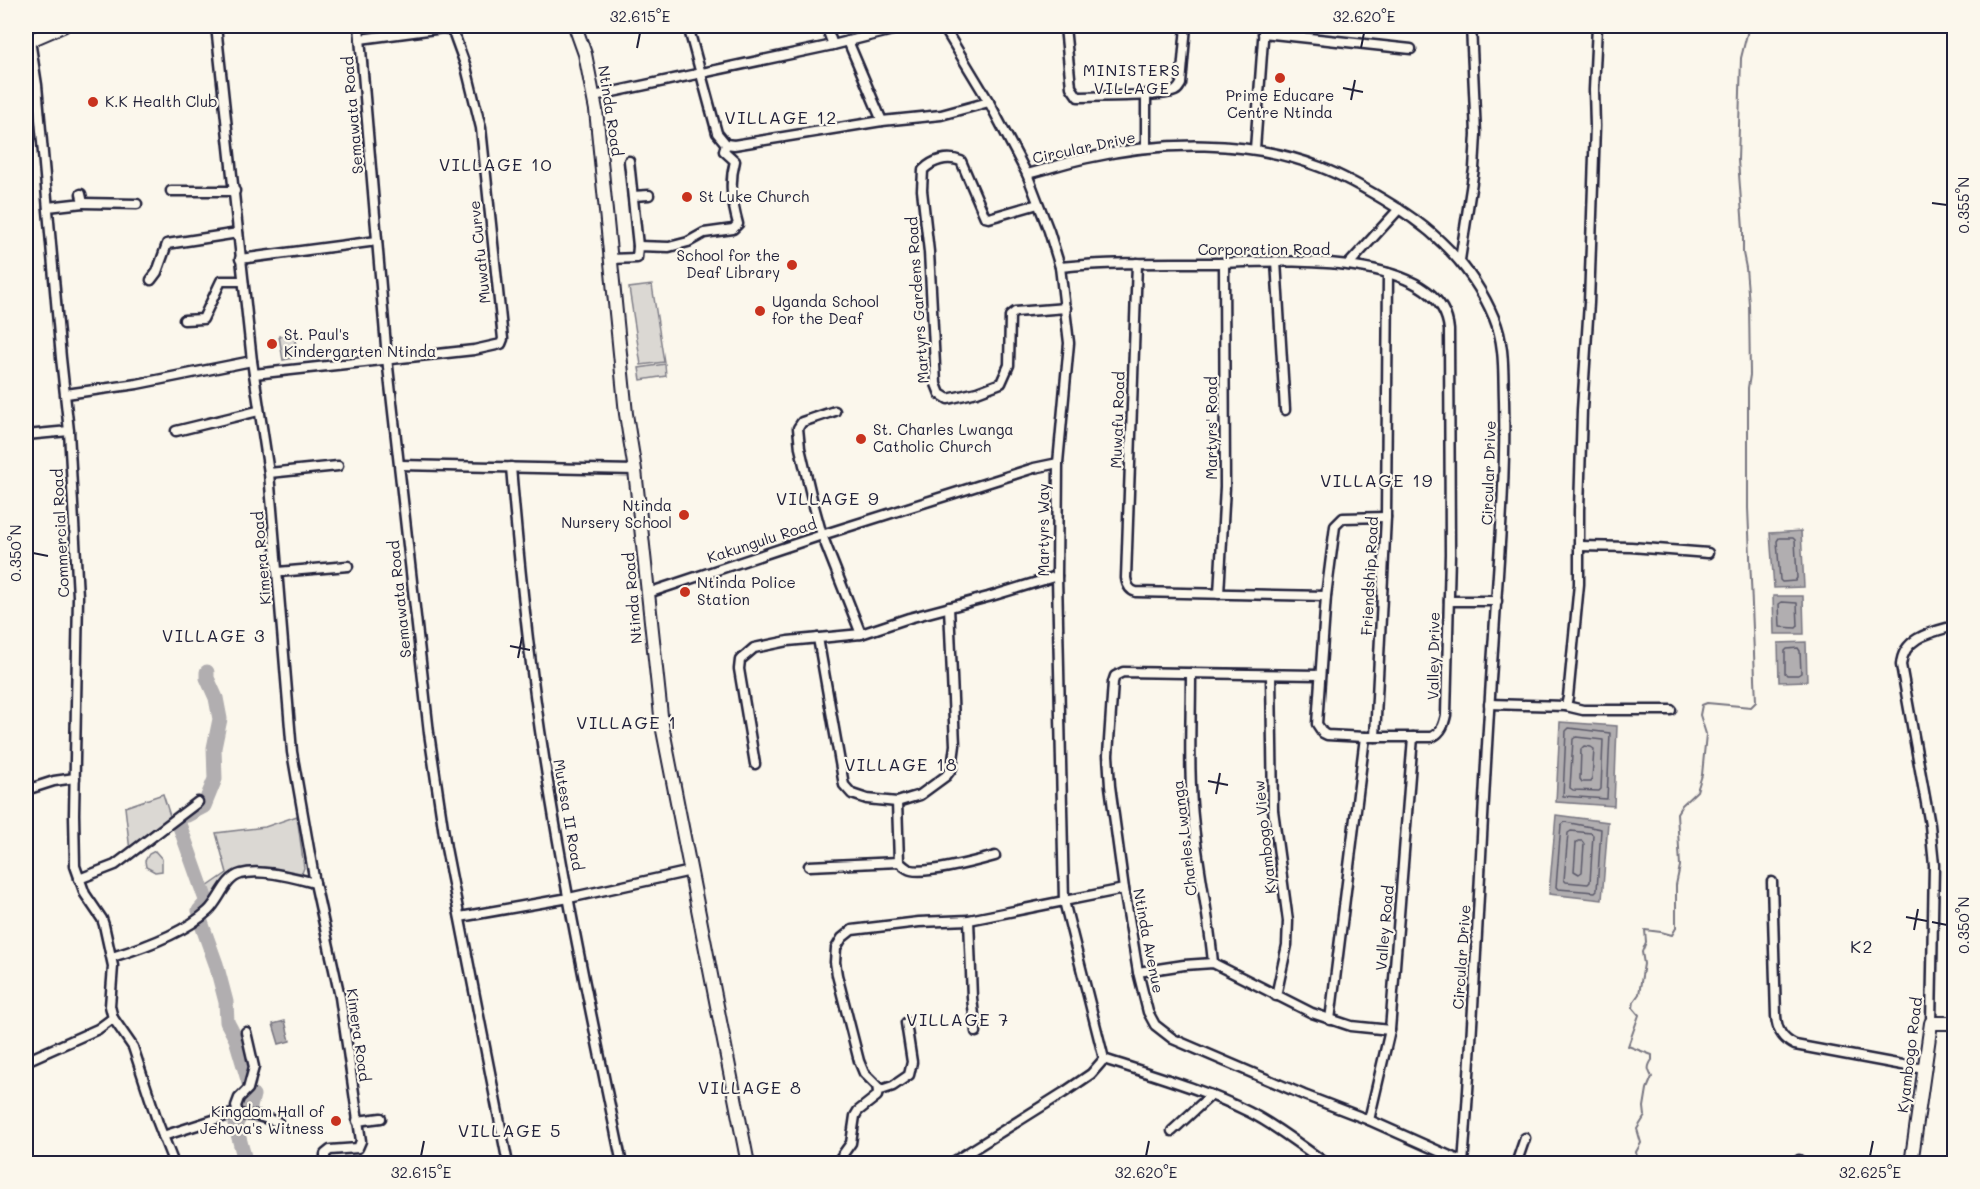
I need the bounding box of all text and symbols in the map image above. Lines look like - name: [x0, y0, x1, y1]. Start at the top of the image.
- text: 32.615°E: [610, 6, 671, 26]
- text: 32.620°E: [1333, 6, 1396, 26]
- street label: Semawata Road: [337, 55, 367, 175]
- district label: MINISTERS VILLAGE: [1083, 59, 1181, 98]
- street label: Ntinda Road: [594, 64, 628, 158]
- marker: Prime Educare Centre Ntinda: [1273, 71, 1287, 85]
- place label: Prime Educare Centre Ntinda: [1226, 85, 1334, 122]
- place label: K.K Health Club: [105, 91, 218, 111]
- marker: K.K Health Club: [86, 95, 100, 109]
- district label: VILLAGE 12: [724, 105, 838, 129]
- street label: Circular Drive: [1030, 126, 1137, 168]
- district label: VILLAGE 10: [439, 152, 553, 176]
- text: 0.355°N: [1953, 177, 1973, 233]
- place label: St Luke Church: [699, 186, 809, 206]
- marker: St Luke Church: [680, 190, 694, 204]
- street label: Muwafu Curve: [464, 200, 494, 305]
- street label: Martyrs Gardens Road: [901, 216, 933, 384]
- street label: Corporation Road: [1198, 239, 1330, 259]
- place label: School for the Deaf Library: [677, 245, 780, 282]
- marker: School for the Deaf Library: [785, 258, 799, 272]
- place label: Uganda School for the Deaf: [772, 291, 879, 328]
- marker: Uganda School for the Deaf: [753, 304, 767, 318]
- place label: St. Paul's Kindergarten Ntinda: [284, 324, 436, 361]
- marker: St. Paul's Kindergarten Ntinda: [265, 337, 279, 351]
- street label: Muwafu Road: [1105, 371, 1129, 469]
- street label: Martyrs' Road: [1201, 376, 1221, 480]
- place label: St. Charles Lwanga Catholic Church: [873, 419, 1014, 456]
- street label: Circular Drive: [1476, 420, 1500, 526]
- marker: St. Charles Lwanga Catholic Church: [854, 432, 868, 446]
- street label: Commercial Road: [47, 468, 73, 598]
- district label: VILLAGE 19: [1320, 468, 1434, 492]
- street label: Martyrs Way: [1033, 483, 1053, 577]
- district label: VILLAGE 9: [776, 486, 880, 510]
- place label: Ntinda Nursery School: [561, 495, 672, 532]
- marker: Ntinda Nursery School: [677, 508, 691, 522]
- street label: Kimera Road: [247, 510, 275, 606]
- street label: Kakungulu Road: [704, 513, 819, 567]
- street label: Friendship Road: [1356, 516, 1382, 636]
- text: 0.350°N: [5, 524, 25, 582]
- street label: Semawata Road: [383, 539, 415, 659]
- street label: Ntinda Road: [618, 552, 646, 645]
- place label: Ntinda Police Station: [697, 572, 796, 609]
- marker: Ntinda Police Station: [678, 585, 692, 599]
- street label: Valley Drive: [1422, 612, 1444, 700]
- district label: VILLAGE 3: [162, 623, 266, 647]
- district label: VILLAGE 1: [576, 710, 678, 734]
- district label: VILLAGE 18: [844, 752, 958, 776]
- street label: Mutesa II Road: [549, 758, 589, 872]
- street label: Charles Lwanga: [1167, 779, 1201, 897]
- street label: Kyambogo View: [1248, 779, 1280, 895]
- street label: Valley Road: [1370, 884, 1398, 972]
- street label: Ntinda Avenue: [1129, 887, 1169, 995]
- text: 0.350°N: [1953, 896, 1973, 954]
- street label: Circular Drive: [1447, 904, 1475, 1010]
- district label: K2: [1850, 934, 1874, 958]
- street label: Kimera Road: [343, 987, 375, 1083]
- street label: Kyambogo Road: [1892, 996, 1926, 1114]
- district label: VILLAGE 7: [906, 1007, 1010, 1031]
- district label: VILLAGE 8: [698, 1075, 802, 1099]
- place label: Kingdom Hall of Jehova's Witness: [200, 1101, 325, 1138]
- marker: Kingdom Hall of Jehova's Witness: [329, 1114, 343, 1128]
- district label: VILLAGE 5: [458, 1118, 562, 1142]
- text: 32.615°E: [391, 1162, 452, 1182]
- text: 32.620°E: [1115, 1162, 1178, 1182]
- text: 32.625°E: [1839, 1162, 1901, 1182]

